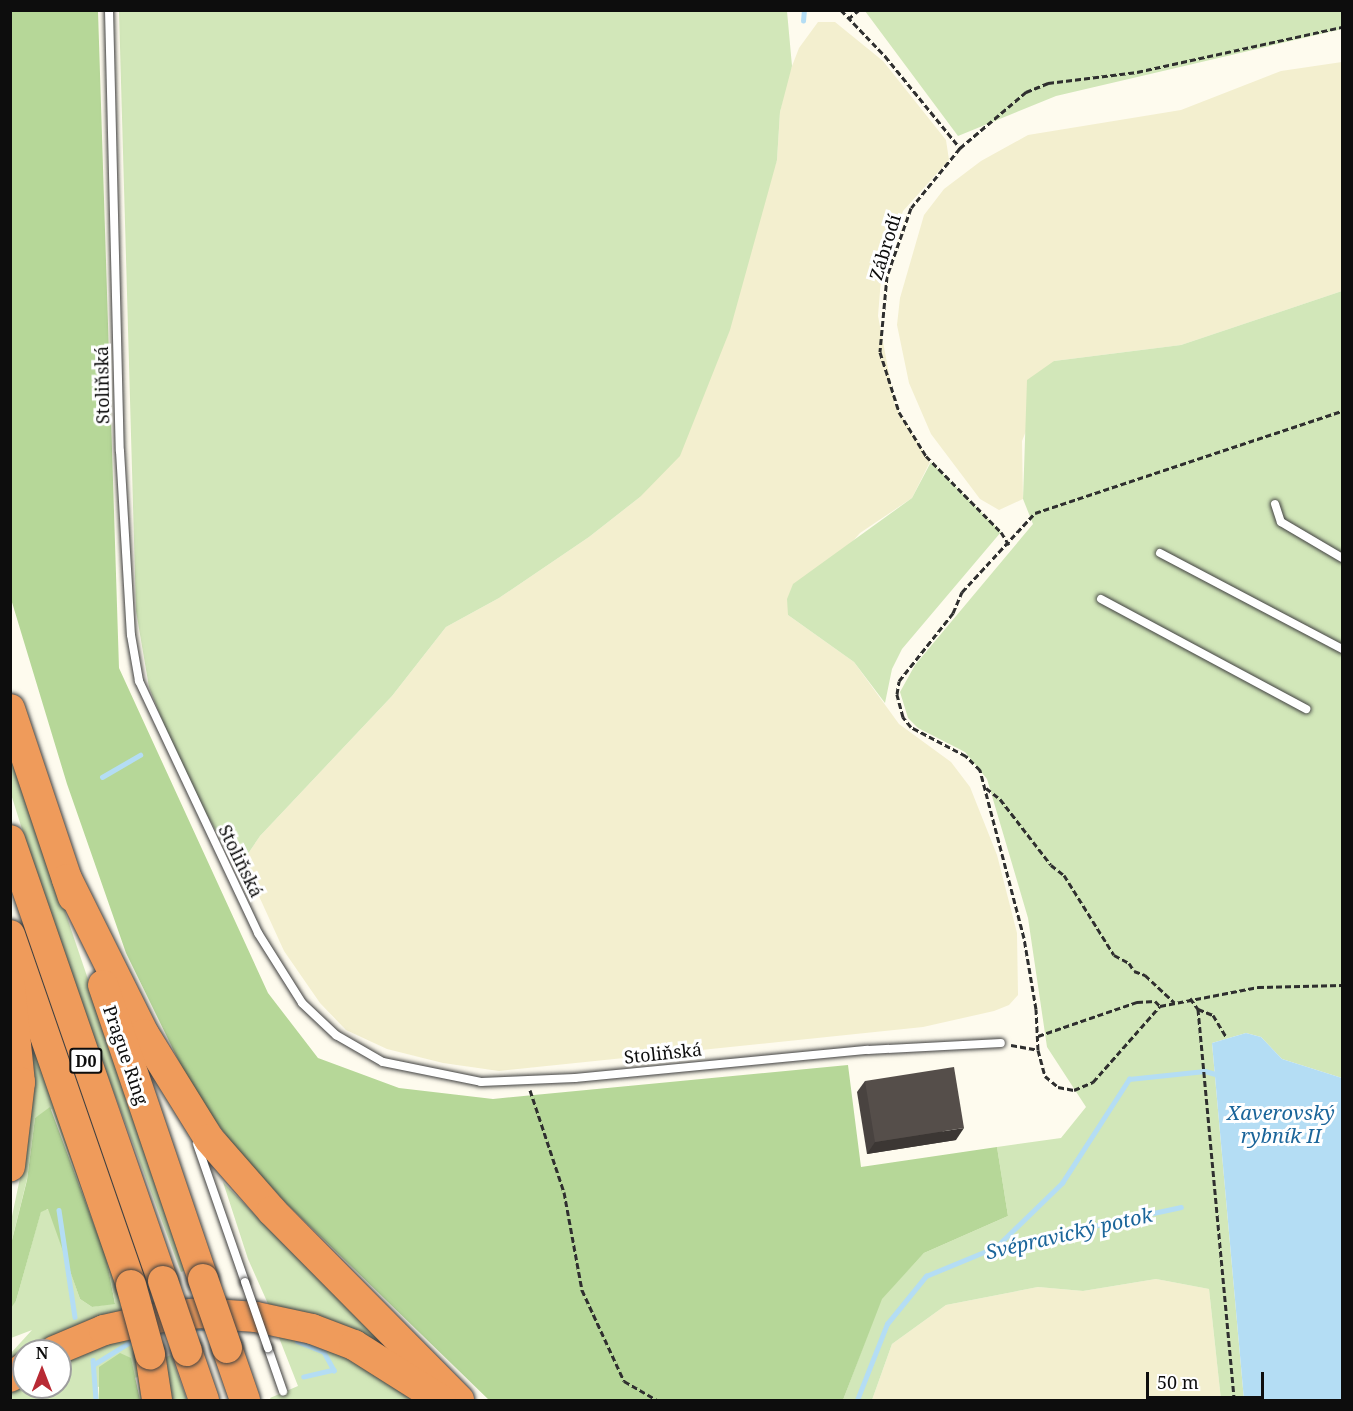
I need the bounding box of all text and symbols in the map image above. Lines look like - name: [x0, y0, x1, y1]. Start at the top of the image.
- street label: Zábrodí: [865, 212, 905, 282]
- street label: Stoliňská: [91, 346, 113, 424]
- street label: Stoliňská: [214, 821, 268, 901]
- street label: Prague Ring: [99, 1003, 153, 1107]
- street label: Stoliňská: [623, 1038, 703, 1068]
- road number: D0: [68, 1048, 104, 1074]
- water label: Xaverovský rybník II: [1227, 1100, 1335, 1147]
- water label: Svépravický potok: [983, 1202, 1155, 1264]
- north arrow: [12, 1339, 72, 1399]
- text: N: [36, 1342, 48, 1364]
- scale bar: [1149, 1360, 1268, 1398]
- text: 50 m: [1157, 1370, 1199, 1394]

